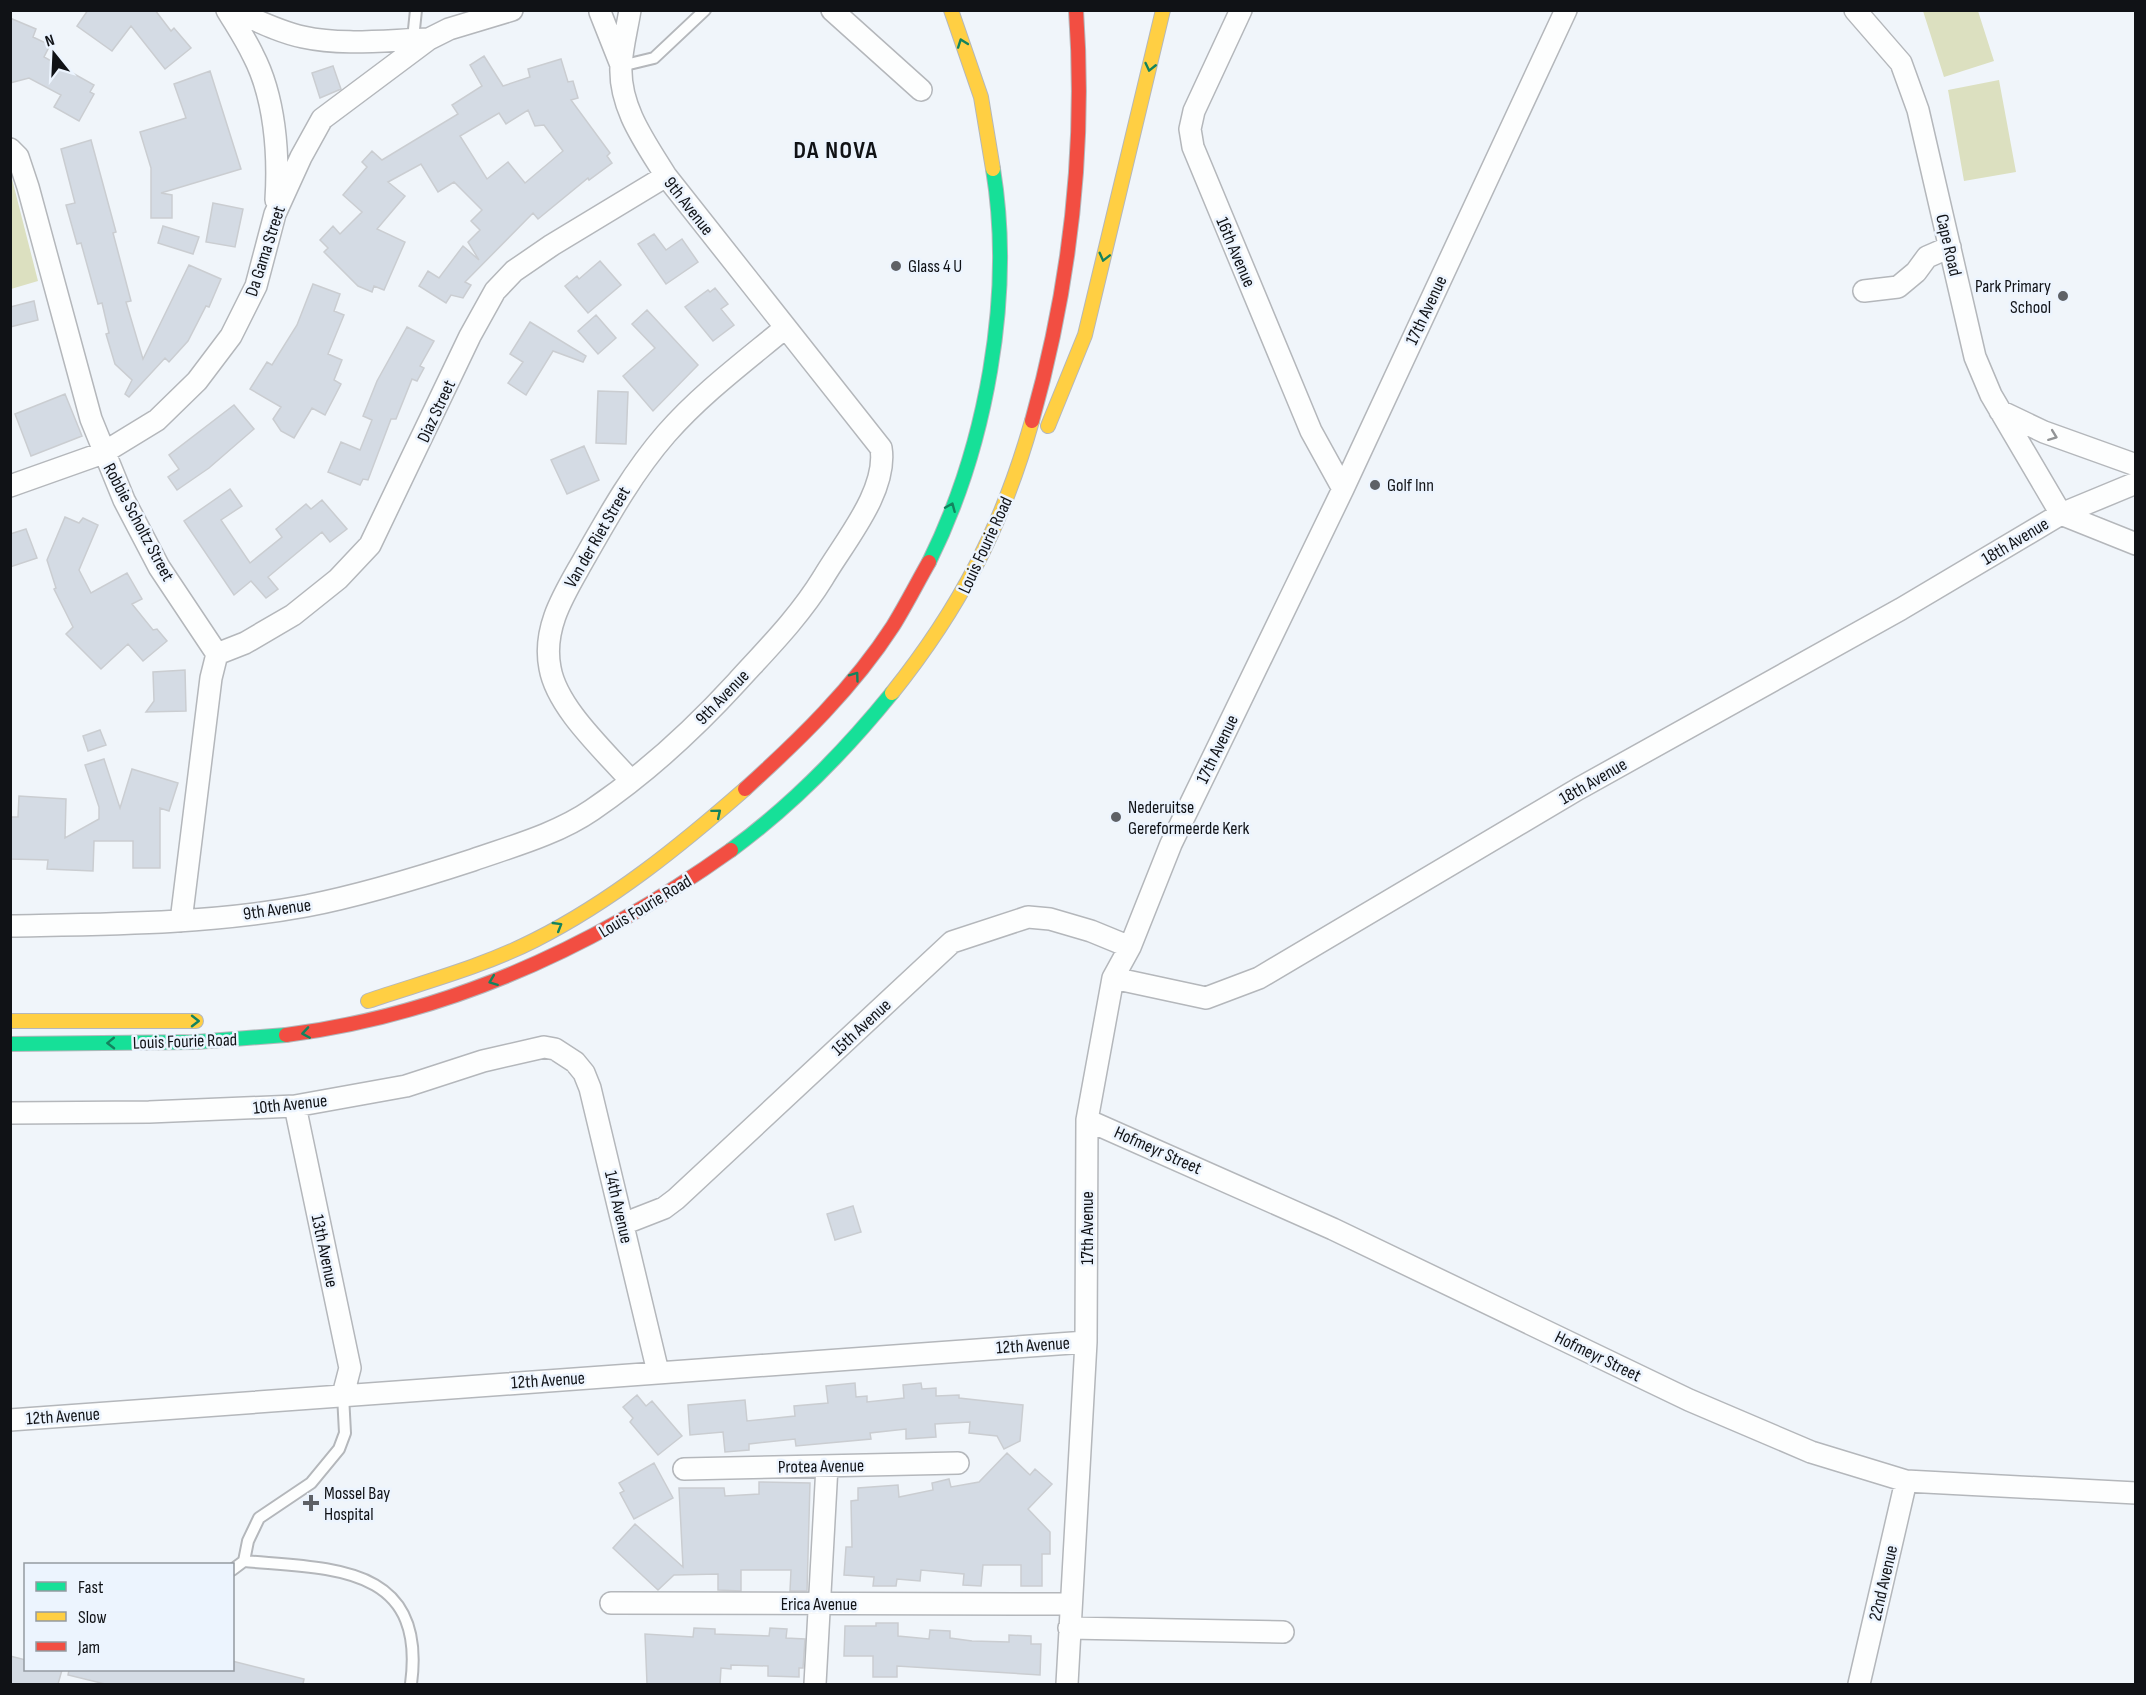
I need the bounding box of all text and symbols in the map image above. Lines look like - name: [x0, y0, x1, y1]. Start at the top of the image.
- north arrow: [24, 24, 84, 84]
- text: N: [43, 31, 57, 52]
- one-way arrow: [957, 38, 970, 49]
- one-way arrow: [1144, 62, 1157, 72]
- district label: DA NOVA: [793, 136, 879, 165]
- street label: 9th Avenue: [659, 173, 718, 240]
- street label: Da Gama Street: [241, 203, 290, 299]
- street label: Cape Road: [1931, 212, 1966, 278]
- street label: 16th Avenue: [1211, 214, 1260, 290]
- one-way arrow: [1099, 252, 1112, 262]
- place label: Glass 4 U: [908, 256, 962, 277]
- marker: Glass 4 U: [889, 259, 903, 273]
- street label: 17th Avenue: [1401, 272, 1452, 348]
- place label: Park Primary School: [1975, 276, 2051, 318]
- marker: Park Primary School: [2056, 289, 2070, 303]
- street label: Diaz Street: [413, 376, 460, 446]
- one-way arrow: [2047, 428, 2058, 441]
- street label: Robbie Scholtz Street: [99, 460, 179, 585]
- place label: Golf Inn: [1387, 475, 1434, 496]
- marker: Golf Inn: [1368, 478, 1382, 492]
- street label: Van der Riet Street: [560, 483, 635, 591]
- street label: Louis Fourie Road: [954, 494, 1017, 597]
- one-way arrow: [944, 503, 956, 514]
- street label: 18th Avenue: [1978, 513, 2052, 570]
- street label: 9th Avenue: [691, 666, 754, 729]
- one-way arrow: [848, 671, 859, 682]
- street label: 17th Avenue: [1192, 711, 1243, 787]
- street label: 18th Avenue: [1556, 754, 1631, 809]
- place label: Nederuitse Gereformeerde Kerk: [1128, 797, 1250, 839]
- one-way arrow: [710, 809, 721, 820]
- marker: Nederuitse Gereformeerde Kerk: [1109, 810, 1123, 824]
- street label: Louis Fourie Road: [595, 871, 695, 942]
- street label: 9th Avenue: [242, 894, 312, 925]
- one-way arrow: [552, 922, 562, 933]
- one-way arrow: [488, 974, 499, 986]
- street label: 15th Avenue: [827, 995, 895, 1060]
- one-way arrow: [190, 1015, 199, 1027]
- one-way arrow: [301, 1026, 310, 1038]
- street label: Louis Fourie Road: [133, 1029, 238, 1054]
- one-way arrow: [107, 1037, 116, 1049]
- street label: 10th Avenue: [252, 1090, 328, 1119]
- street label: Hofmeyr Street: [1111, 1122, 1205, 1179]
- street label: 14th Avenue: [600, 1169, 637, 1245]
- street label: 17th Avenue: [1077, 1191, 1098, 1265]
- street label: 13th Avenue: [307, 1213, 342, 1289]
- street label: Hofmeyr Street: [1551, 1327, 1645, 1387]
- street label: 12th Avenue: [995, 1332, 1071, 1359]
- street label: 12th Avenue: [510, 1367, 586, 1394]
- street label: 12th Avenue: [25, 1403, 101, 1430]
- street label: Protea Avenue: [778, 1455, 864, 1478]
- place label: Mossel Bay Hospital: [324, 1483, 390, 1525]
- marker: Mossel Bay Hospital: [302, 1494, 320, 1512]
- street label: 22nd Avenue: [1865, 1543, 1902, 1623]
- legend: [24, 1563, 234, 1671]
- text: Fast: [78, 1577, 104, 1598]
- street label: Erica Avenue: [781, 1594, 857, 1615]
- text: Slow: [78, 1607, 107, 1628]
- text: Jam: [77, 1637, 100, 1658]

